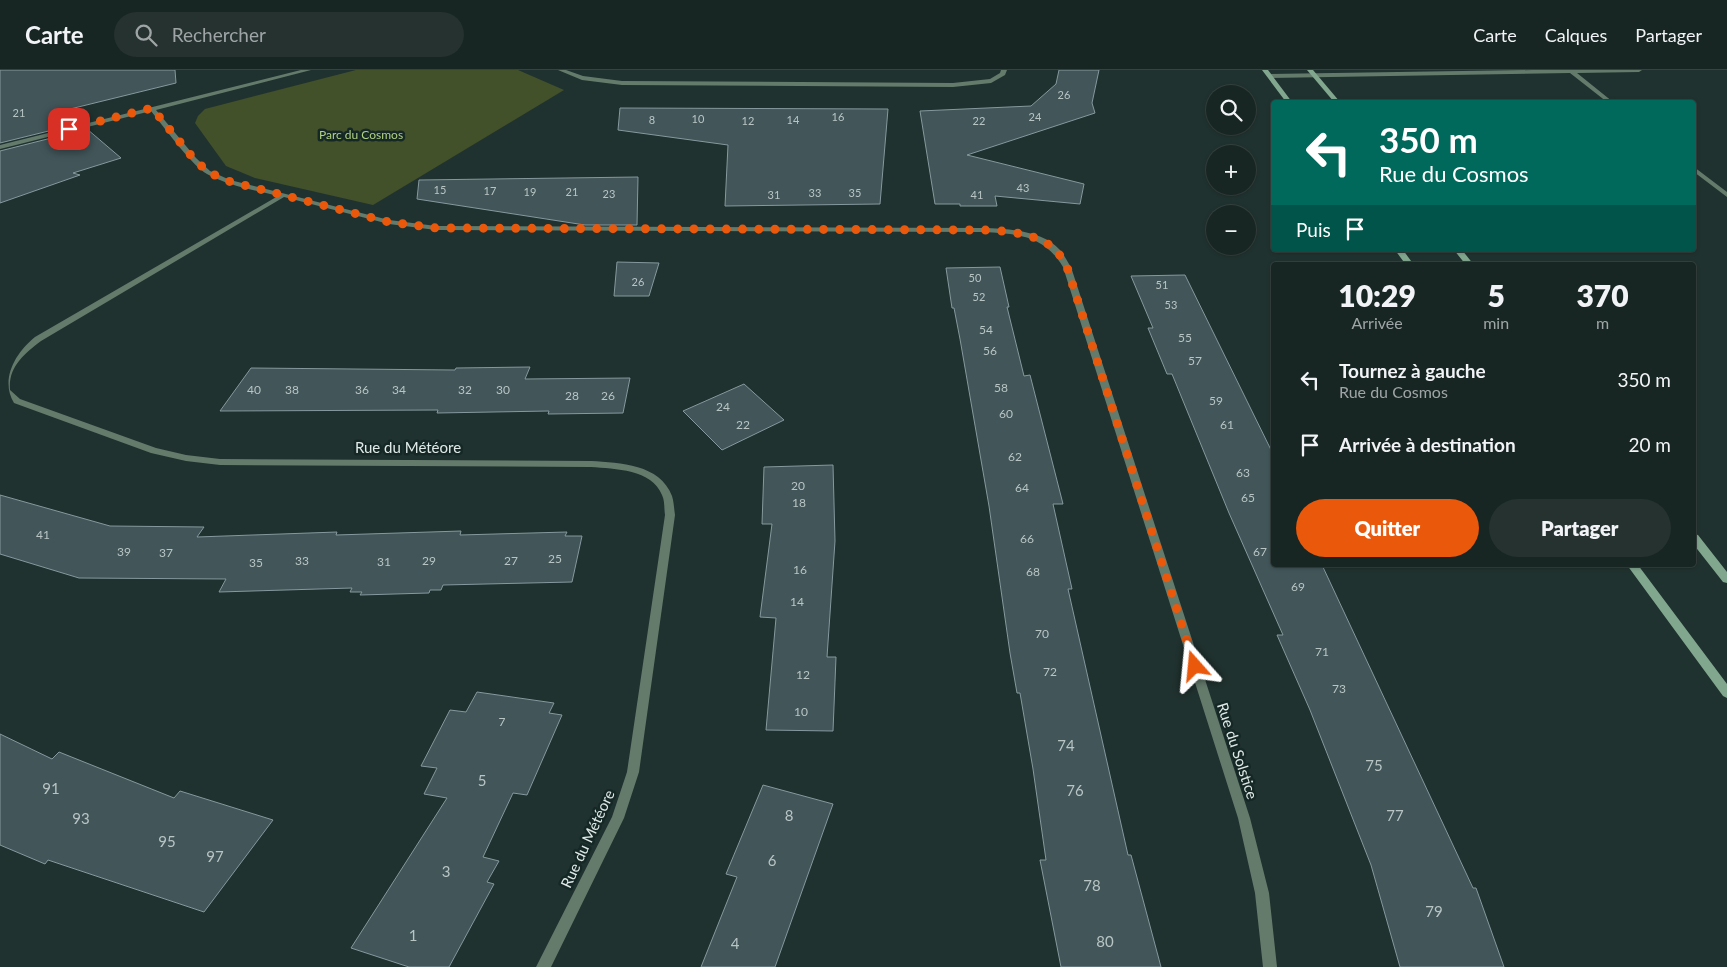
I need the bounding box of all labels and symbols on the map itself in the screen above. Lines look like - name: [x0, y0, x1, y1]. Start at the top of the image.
- house number: 26: [1058, 88, 1070, 101]
- house number: 21: [13, 106, 25, 119]
- pin: [48, 108, 90, 150]
- house number: 16: [832, 110, 844, 123]
- house number: 24: [1029, 110, 1042, 123]
- house number: 10: [692, 112, 705, 125]
- house number: 8: [649, 113, 655, 126]
- house number: 14: [787, 113, 800, 126]
- house number: 12: [742, 114, 754, 127]
- house number: 22: [973, 114, 985, 127]
- park label: Parc du Cosmos: [319, 127, 403, 142]
- house number: 43: [1017, 181, 1029, 194]
- house number: 15: [434, 183, 446, 196]
- house number: 17: [484, 184, 496, 197]
- house number: 19: [524, 185, 536, 198]
- house number: 21: [566, 185, 578, 198]
- house number: 33: [809, 186, 821, 199]
- house number: 35: [849, 186, 861, 199]
- house number: 23: [603, 187, 615, 200]
- house number: 31: [768, 188, 780, 201]
- house number: 41: [971, 188, 983, 201]
- house number: 50: [969, 271, 982, 284]
- house number: 26: [632, 275, 644, 288]
- house number: 51: [1156, 278, 1168, 291]
- house number: 52: [973, 290, 985, 303]
- house number: 53: [1165, 298, 1177, 311]
- house number: 54: [979, 322, 993, 337]
- house number: 55: [1178, 330, 1192, 345]
- house number: 56: [983, 343, 997, 358]
- house number: 57: [1188, 353, 1202, 368]
- house number: 58: [994, 380, 1008, 395]
- house number: 40: [247, 382, 261, 397]
- house number: 38: [285, 382, 299, 397]
- house number: 36: [355, 382, 369, 397]
- house number: 34: [392, 382, 406, 397]
- house number: 32: [458, 382, 472, 397]
- house number: 30: [496, 382, 510, 397]
- house number: 28: [565, 388, 579, 403]
- house number: 26: [601, 388, 615, 403]
- house number: 59: [1209, 393, 1223, 408]
- house number: 24: [716, 399, 730, 414]
- house number: 60: [999, 406, 1013, 421]
- house number: 22: [736, 417, 750, 432]
- house number: 61: [1220, 417, 1234, 432]
- street label: Rue du Météore: [355, 438, 461, 456]
- house number: 62: [1008, 449, 1022, 464]
- house number: 63: [1236, 465, 1250, 480]
- house number: 20: [791, 478, 805, 493]
- house number: 64: [1015, 480, 1029, 495]
- house number: 65: [1241, 490, 1255, 505]
- house number: 18: [792, 495, 806, 510]
- house number: 41: [36, 527, 50, 542]
- house number: 66: [1020, 531, 1034, 546]
- house number: 39: [117, 544, 131, 559]
- house number: 67: [1253, 544, 1267, 559]
- house number: 37: [159, 545, 173, 560]
- house number: 25: [548, 551, 562, 566]
- house number: 33: [295, 553, 309, 568]
- house number: 29: [422, 553, 436, 568]
- house number: 27: [504, 553, 518, 568]
- house number: 31: [377, 554, 391, 569]
- house number: 35: [249, 555, 263, 570]
- house number: 16: [793, 562, 807, 577]
- house number: 68: [1026, 564, 1040, 579]
- house number: 69: [1291, 579, 1305, 594]
- house number: 14: [790, 594, 804, 609]
- house number: 70: [1035, 626, 1049, 641]
- position arrow: [1168, 639, 1220, 691]
- house number: 71: [1315, 644, 1329, 659]
- house number: 72: [1043, 664, 1057, 679]
- house number: 12: [796, 667, 810, 682]
- house number: 73: [1332, 681, 1346, 696]
- street label: Rue du Solstice: [1214, 700, 1262, 801]
- house number: 10: [794, 704, 808, 719]
- house number: 7: [499, 714, 506, 729]
- house number: 74: [1057, 736, 1075, 754]
- house number: 75: [1365, 756, 1383, 774]
- house number: 5: [478, 771, 486, 789]
- house number: 91: [42, 779, 60, 797]
- house number: 76: [1066, 781, 1084, 799]
- street label: Rue du Météore: [556, 787, 618, 891]
- house number: 8: [785, 806, 793, 824]
- house number: 77: [1386, 806, 1404, 824]
- house number: 93: [72, 809, 90, 827]
- house number: 95: [158, 832, 176, 850]
- house number: 97: [206, 847, 224, 865]
- house number: 6: [768, 851, 777, 869]
- house number: 3: [442, 862, 450, 880]
- house number: 78: [1083, 876, 1101, 894]
- house number: 79: [1425, 902, 1443, 920]
- house number: 1: [409, 926, 417, 944]
- house number: 80: [1096, 932, 1114, 950]
- house number: 4: [731, 934, 740, 952]

